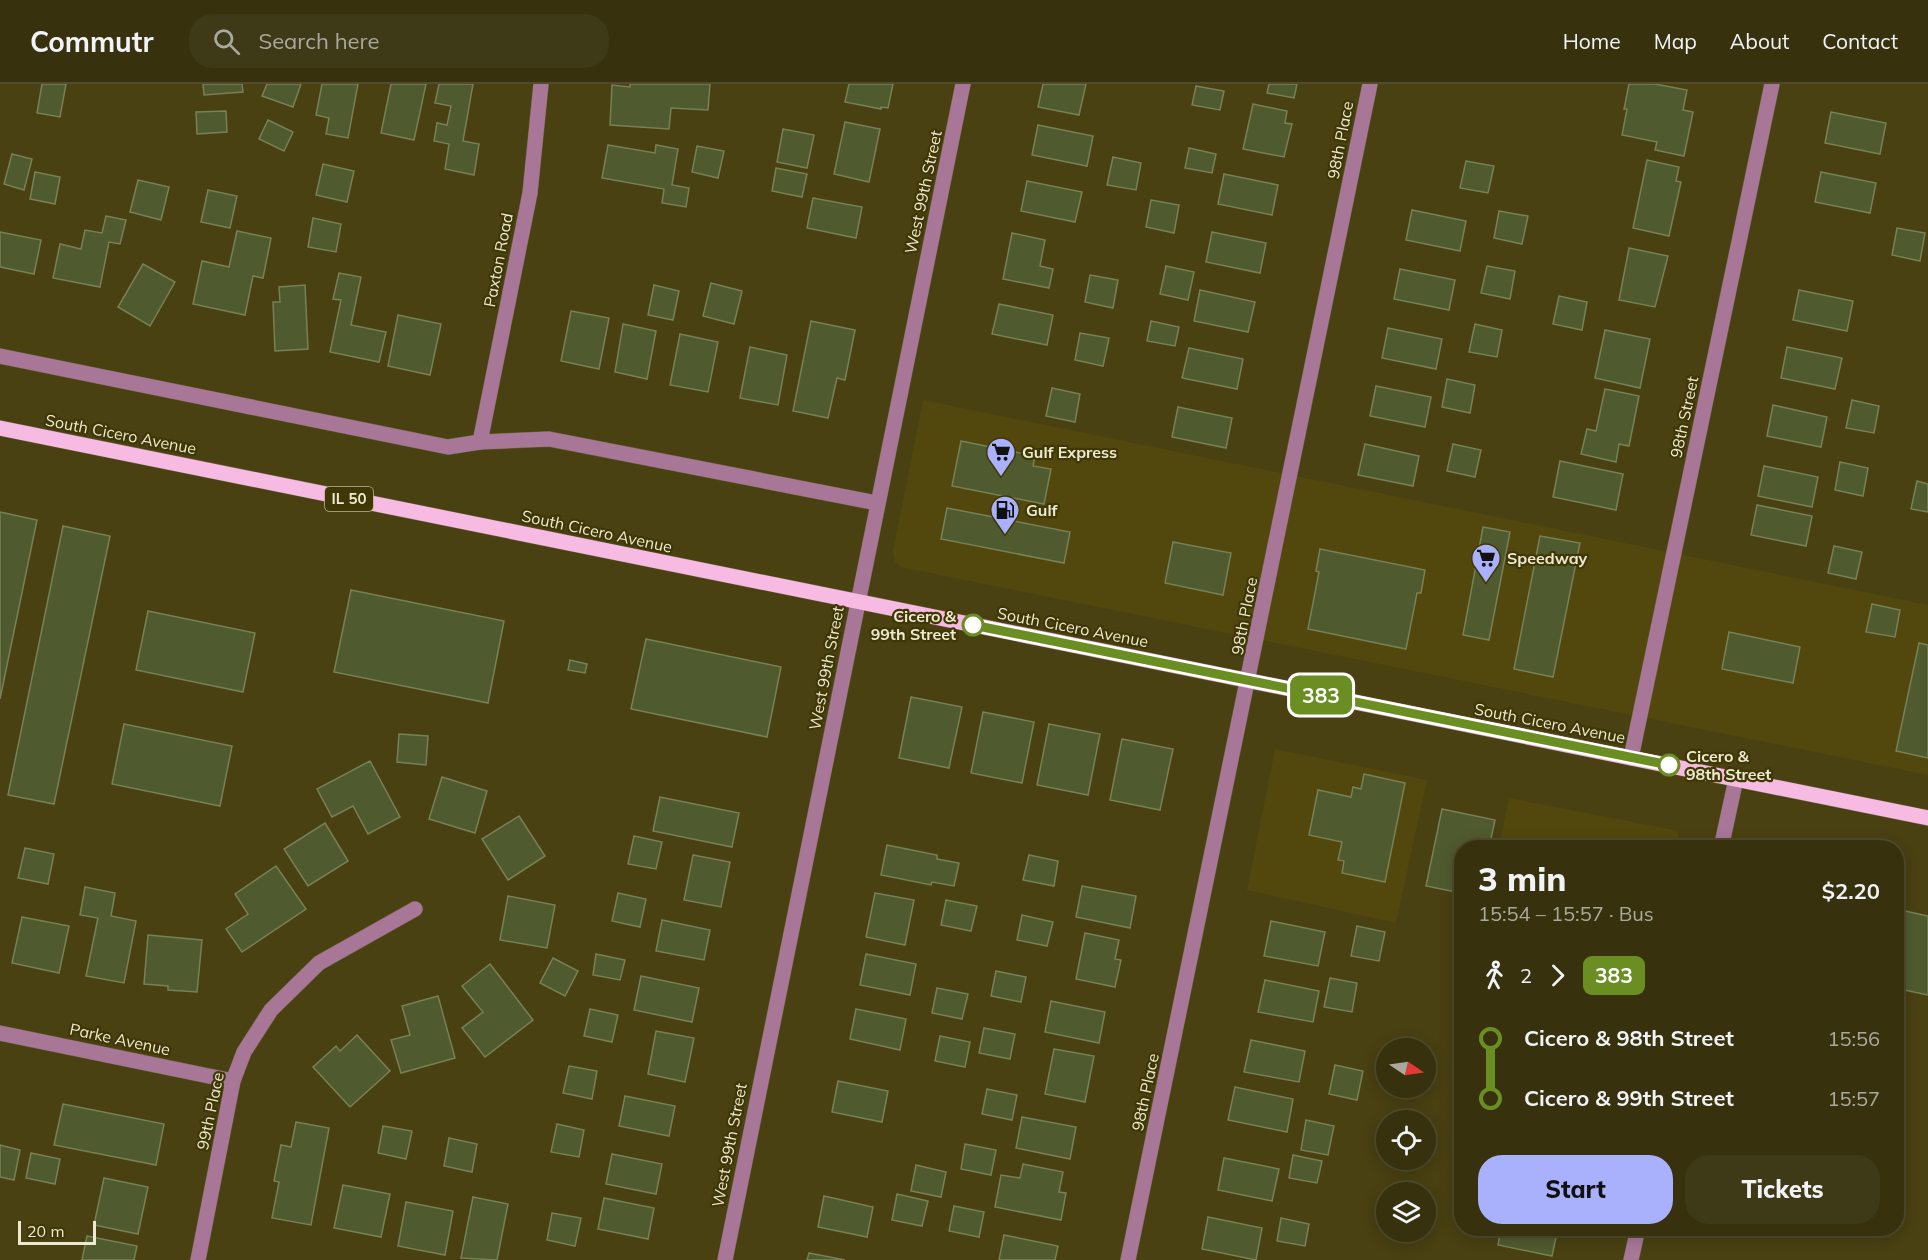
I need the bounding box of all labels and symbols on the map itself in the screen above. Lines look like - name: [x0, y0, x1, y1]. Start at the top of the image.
- street label: 98th Place: [1323, 99, 1357, 181]
- street label: West 99th Street: [900, 128, 946, 256]
- street label: Paxton Road: [479, 211, 517, 309]
- street label: 98th Street: [1666, 374, 1702, 459]
- street label: South Cicero Avenue: [44, 410, 198, 458]
- supermarket icon: Gulf Express: [985, 436, 1017, 478]
- place label: Gulf Express: [1022, 442, 1117, 462]
- road number: IL 50: [325, 487, 373, 511]
- fuel station icon: Gulf: [989, 494, 1021, 536]
- place label: Gulf: [1026, 500, 1059, 520]
- street label: South Cicero Avenue: [520, 505, 674, 557]
- supermarket icon: Speedway: [1470, 542, 1502, 584]
- place label: Speedway: [1507, 548, 1588, 568]
- street label: 98th Place: [1227, 575, 1261, 657]
- street label: South Cicero Avenue: [996, 603, 1150, 651]
- street label: West 99th Street: [804, 604, 848, 732]
- place label: Cicero & 99th Street: [871, 606, 957, 644]
- marker: Cicero & 99th Street: [962, 614, 984, 636]
- line badge: 383: [1286, 676, 1356, 714]
- street label: South Cicero Avenue: [1473, 699, 1627, 747]
- place label: Cicero & 98th Street: [1686, 746, 1771, 784]
- marker: Cicero & 98th Street: [1658, 754, 1680, 776]
- street label: Parke Avenue: [68, 1019, 172, 1059]
- north arrow: [1376, 1038, 1436, 1098]
- street label: 98th Place: [1127, 1051, 1163, 1133]
- street label: 99th Place: [192, 1070, 228, 1152]
- street label: West 99th Street: [707, 1081, 751, 1209]
- scale bar: [18, 1218, 96, 1246]

